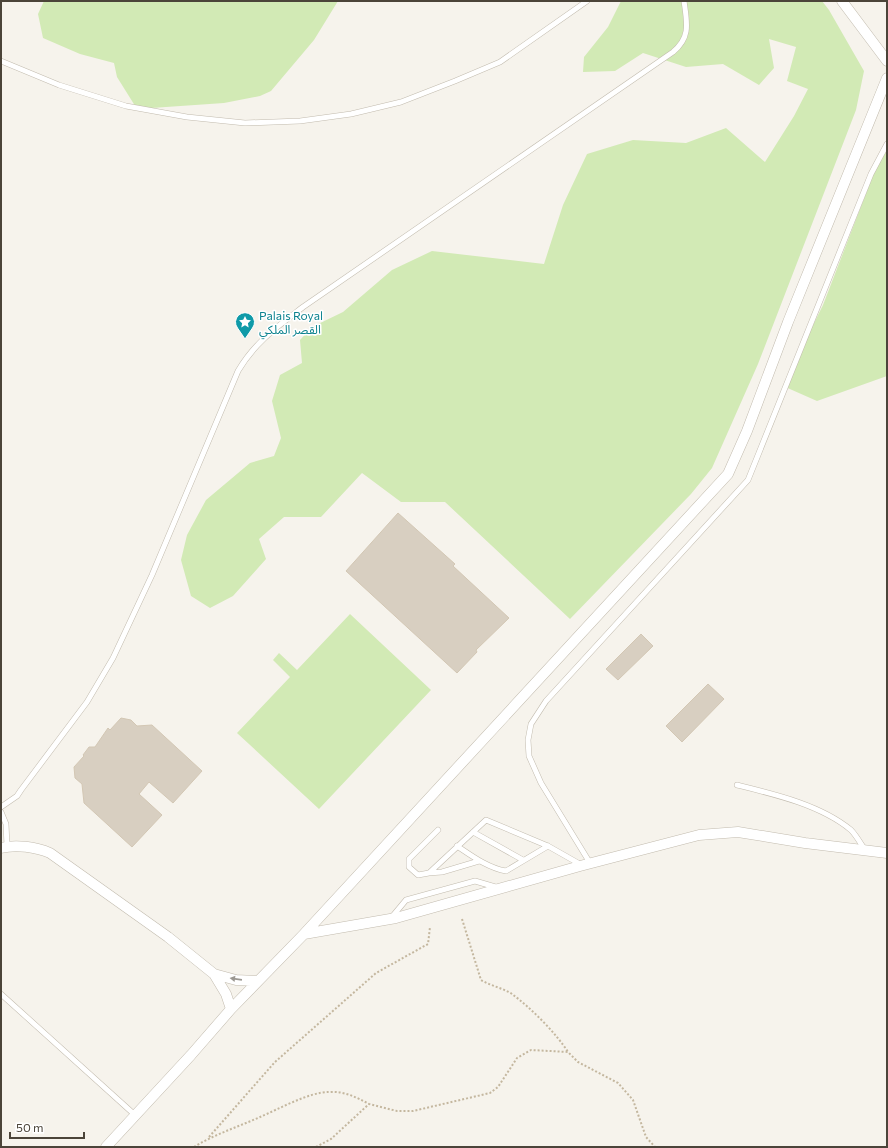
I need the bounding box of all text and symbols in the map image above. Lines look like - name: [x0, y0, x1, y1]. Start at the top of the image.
- place label: Palais Royal القصر الملكي: [259, 308, 323, 340]
- place icon: Palais Royal القصر الملكي: [234, 311, 256, 339]
- one-way arrow: [229, 976, 242, 982]
- scale bar: [10, 1114, 84, 1140]
- text: 50 m: [16, 1120, 44, 1134]

